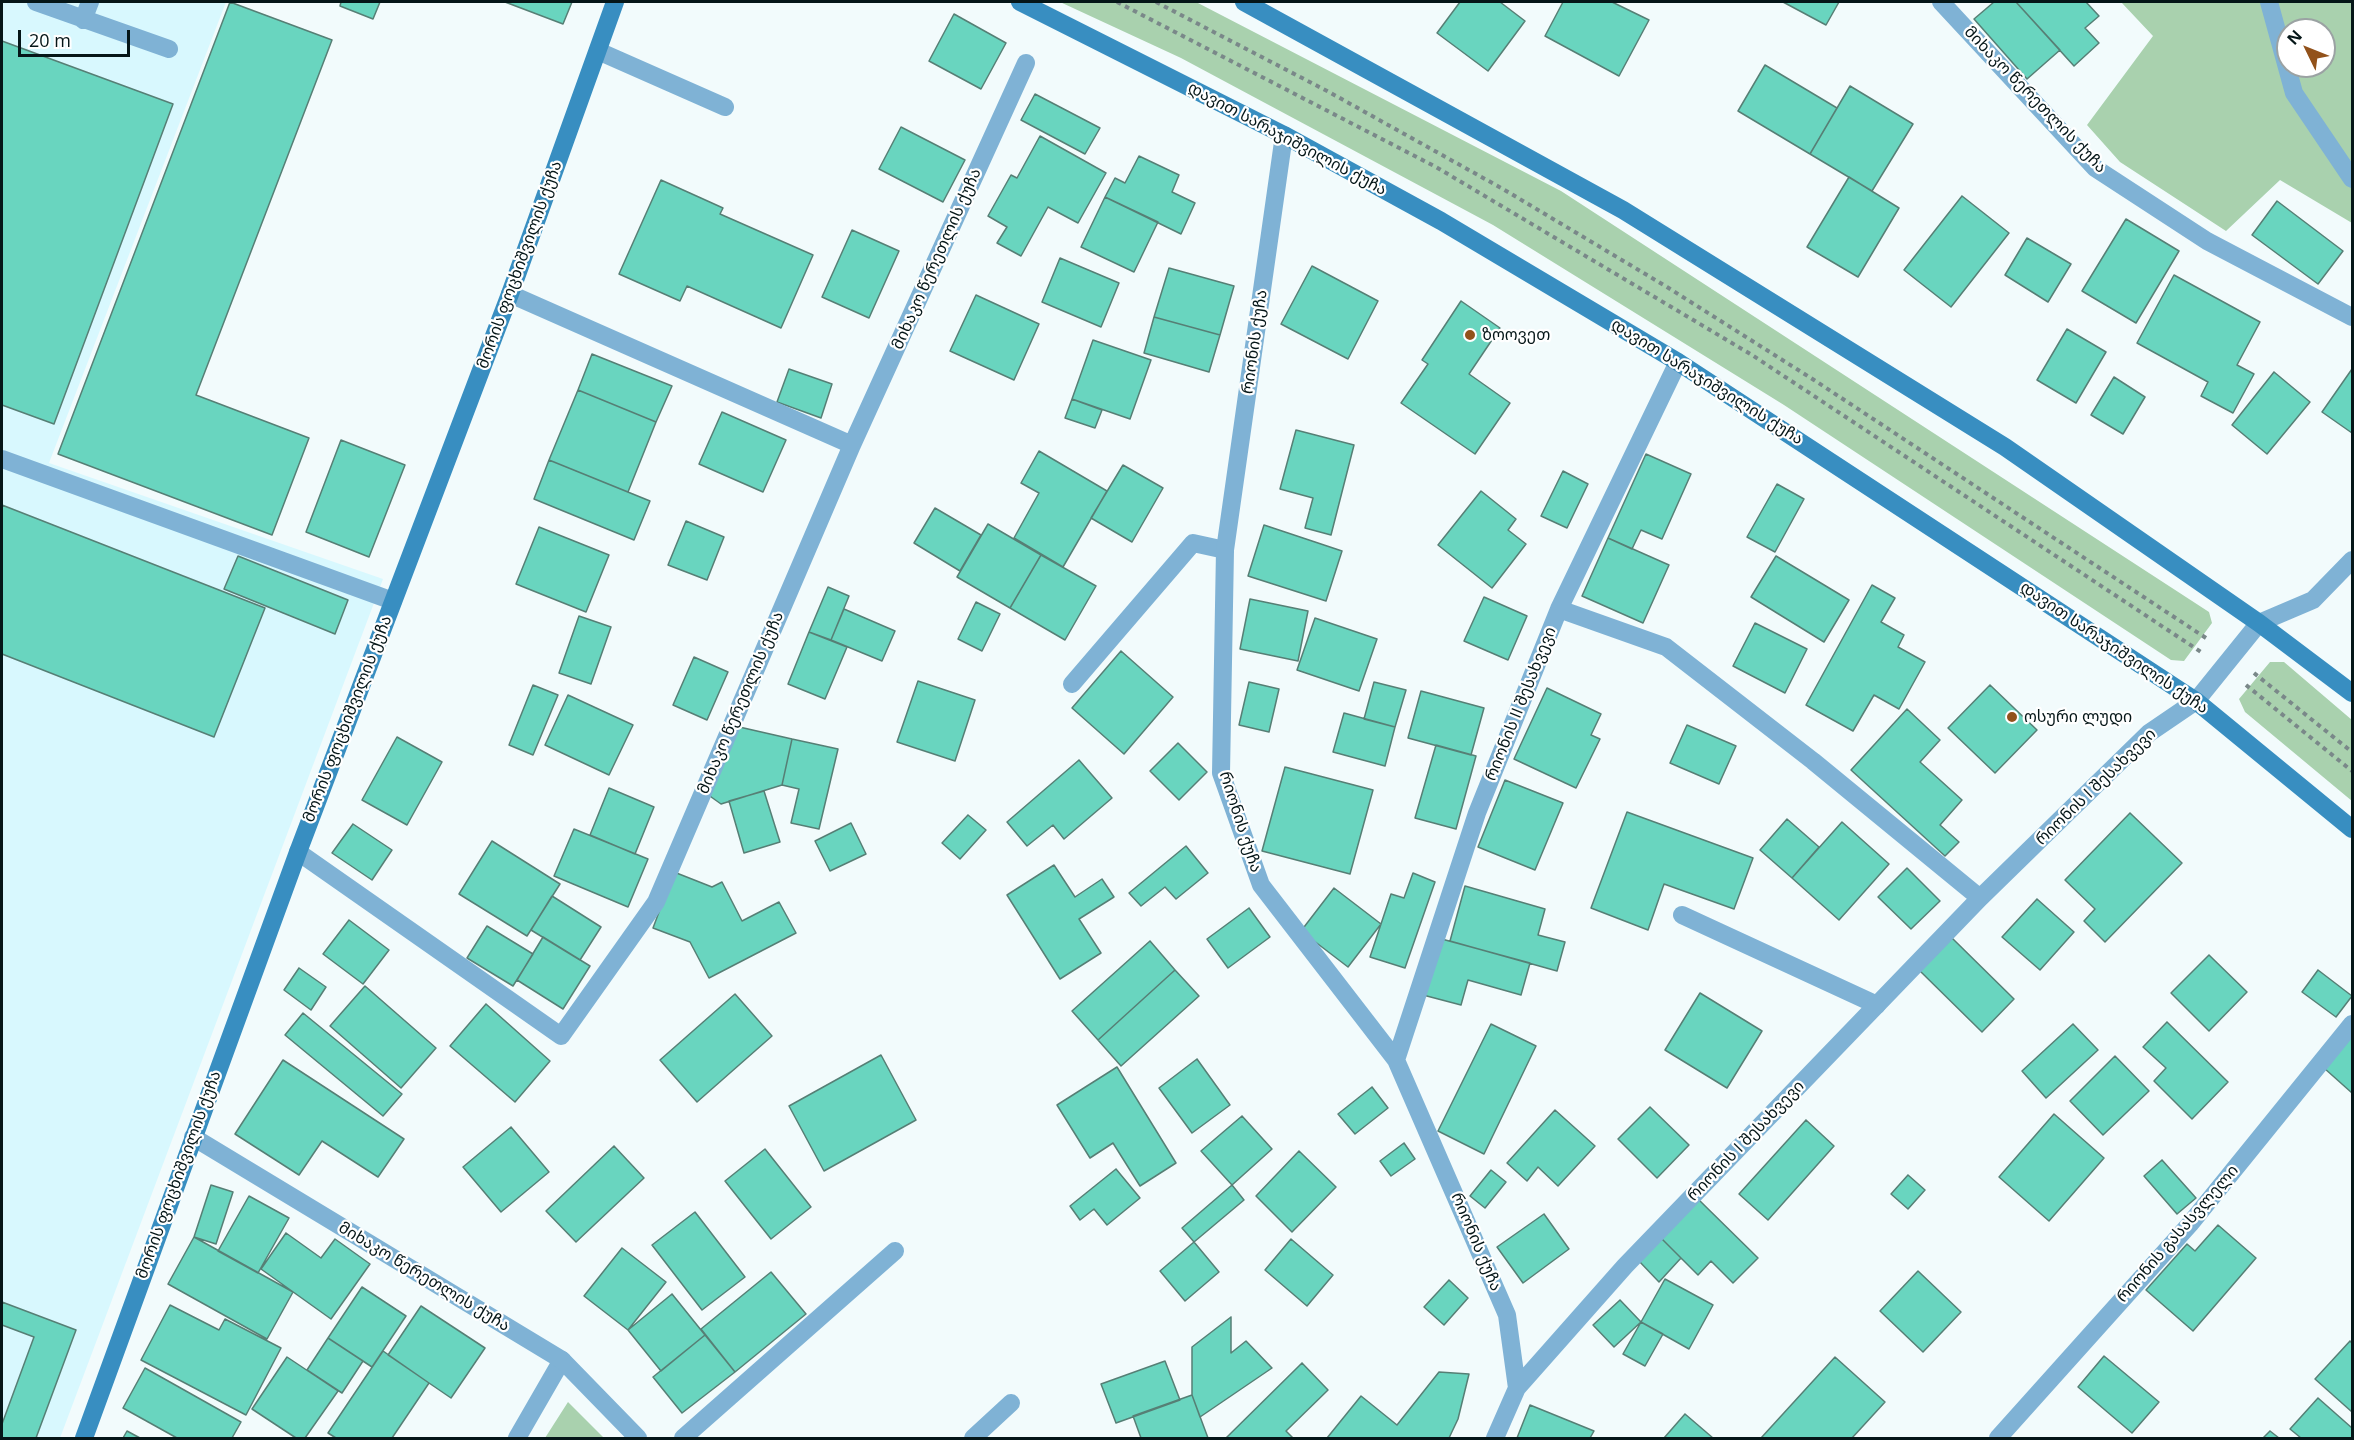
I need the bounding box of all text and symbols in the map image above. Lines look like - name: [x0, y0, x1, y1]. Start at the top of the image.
- scale bar: [21, 18, 134, 56]
- north arrow: [2276, 18, 2336, 78]
- street label: მიხაკო წერეთლის ქუჩა: [1960, 23, 2110, 177]
- text: N: [2282, 25, 2307, 49]
- text: 20 m: [29, 28, 71, 52]
- street label: დავით სარაჯიშვილის ქუჩა: [1184, 78, 1390, 200]
- street label: მორის ფოცხიშვილის ქუჩა: [473, 158, 567, 372]
- street label: მიხაკო წერეთლის ქუჩა: [888, 165, 986, 353]
- street label: რიონის ქუჩა: [1238, 289, 1272, 395]
- street label: დავით სარაჯიშვილის ქუჩა: [1608, 315, 1806, 449]
- place label: ზოოვეთ: [1482, 325, 1550, 345]
- marker: ზოოვეთ: [1463, 328, 1477, 342]
- street label: დავით სარაჯიშვილის ქუჩა: [2016, 578, 2212, 718]
- street label: მიხაკო წერეთლის ქუჩა: [694, 609, 788, 797]
- street label: მორის ფოცხიშვილის ქუჩა: [300, 613, 396, 825]
- street label: რიონის II შესახვევი: [1481, 624, 1561, 784]
- place label: ოსური ლუდი: [2024, 707, 2132, 727]
- marker: ოსური ლუდი: [2005, 710, 2019, 724]
- street label: რიონის I შესახვევი: [2032, 725, 2160, 849]
- street label: რიონის ქუჩა: [1215, 769, 1265, 875]
- street label: მორის ფოცხიშვილის ქუჩა: [132, 1068, 226, 1282]
- street label: რიონის I შესახვევი: [1684, 1077, 1808, 1205]
- street label: რიონის გასასვლელი: [2113, 1161, 2243, 1307]
- street label: რიონის ქუჩა: [1447, 1190, 1505, 1294]
- street label: მიხაკო წერეთლის ქუჩა: [335, 1218, 513, 1336]

